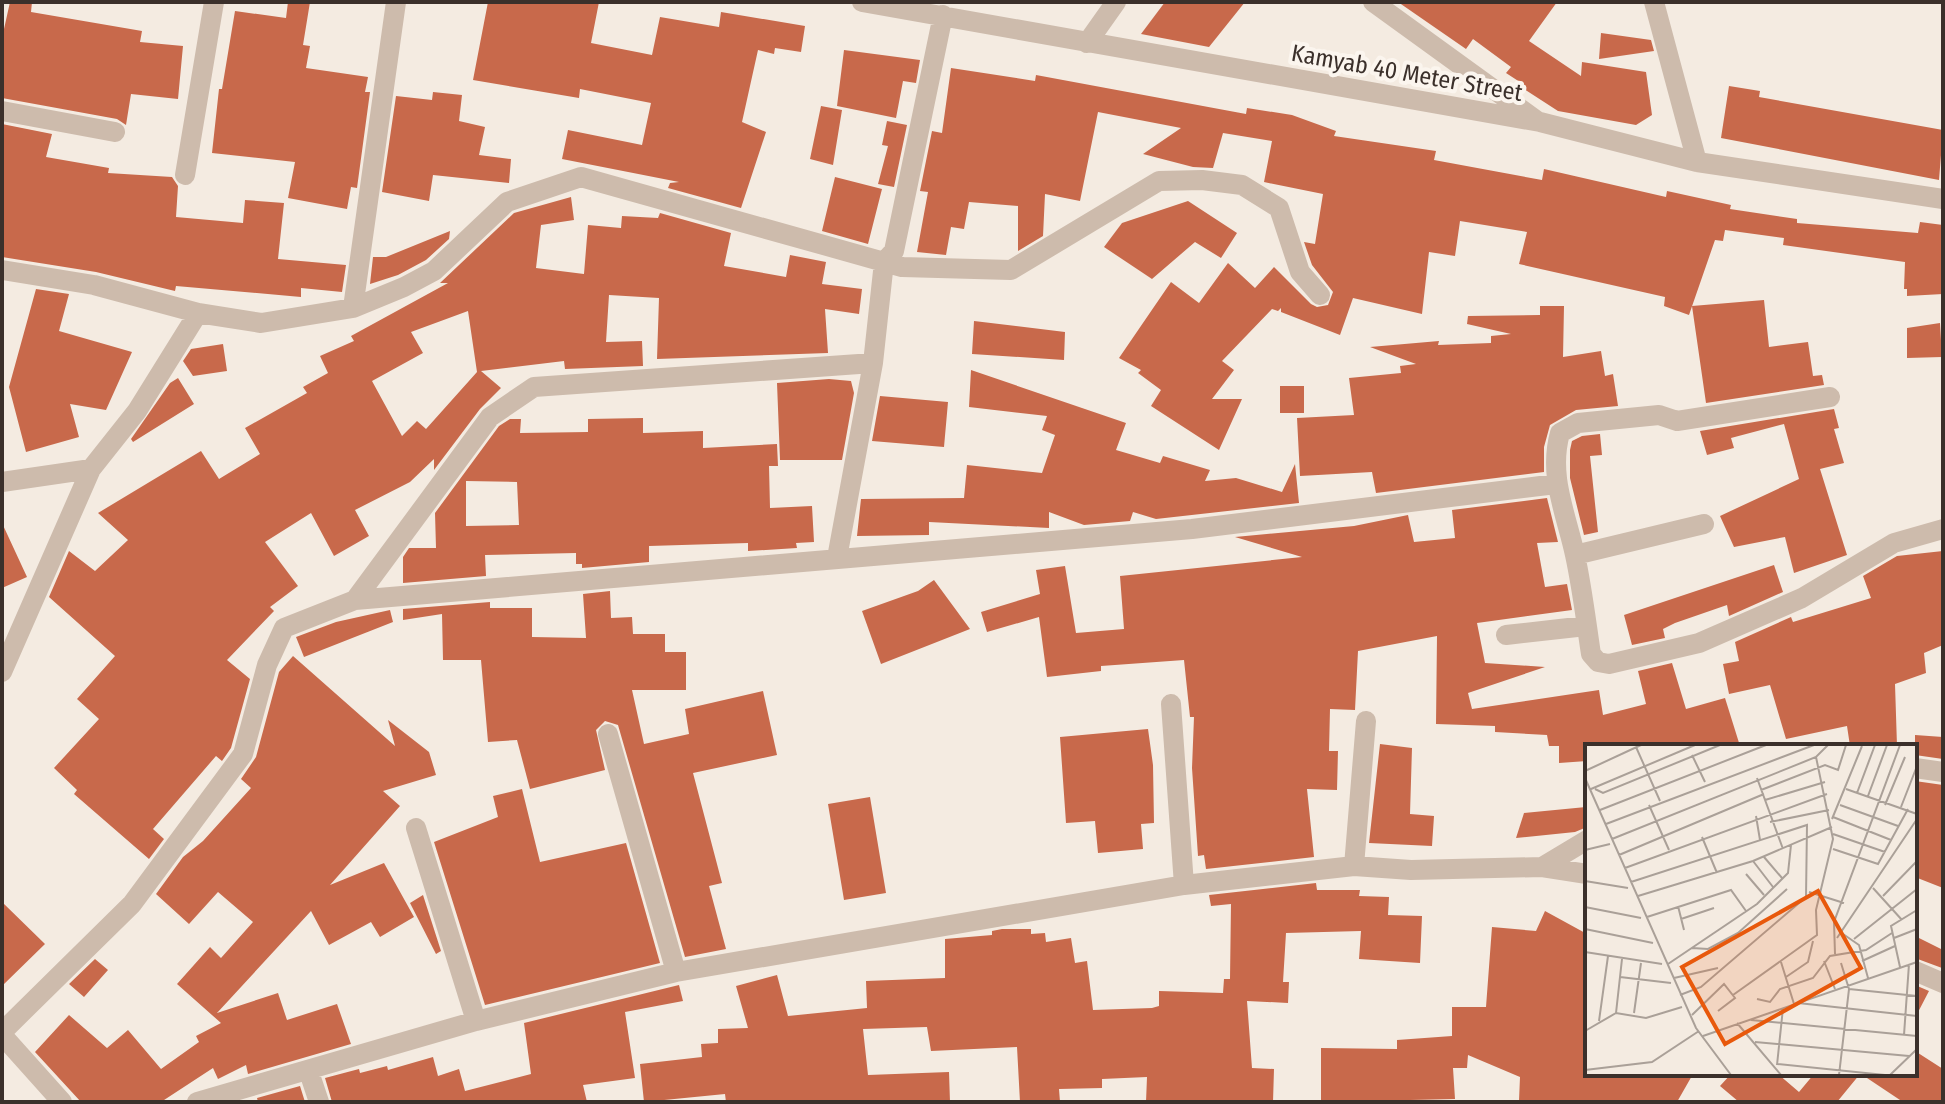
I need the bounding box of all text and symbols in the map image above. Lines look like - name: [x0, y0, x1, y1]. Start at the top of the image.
- street label: Kamyab 40 Meter Street: [1289, 39, 1525, 107]
- inset map: [1585, 744, 1917, 1076]

